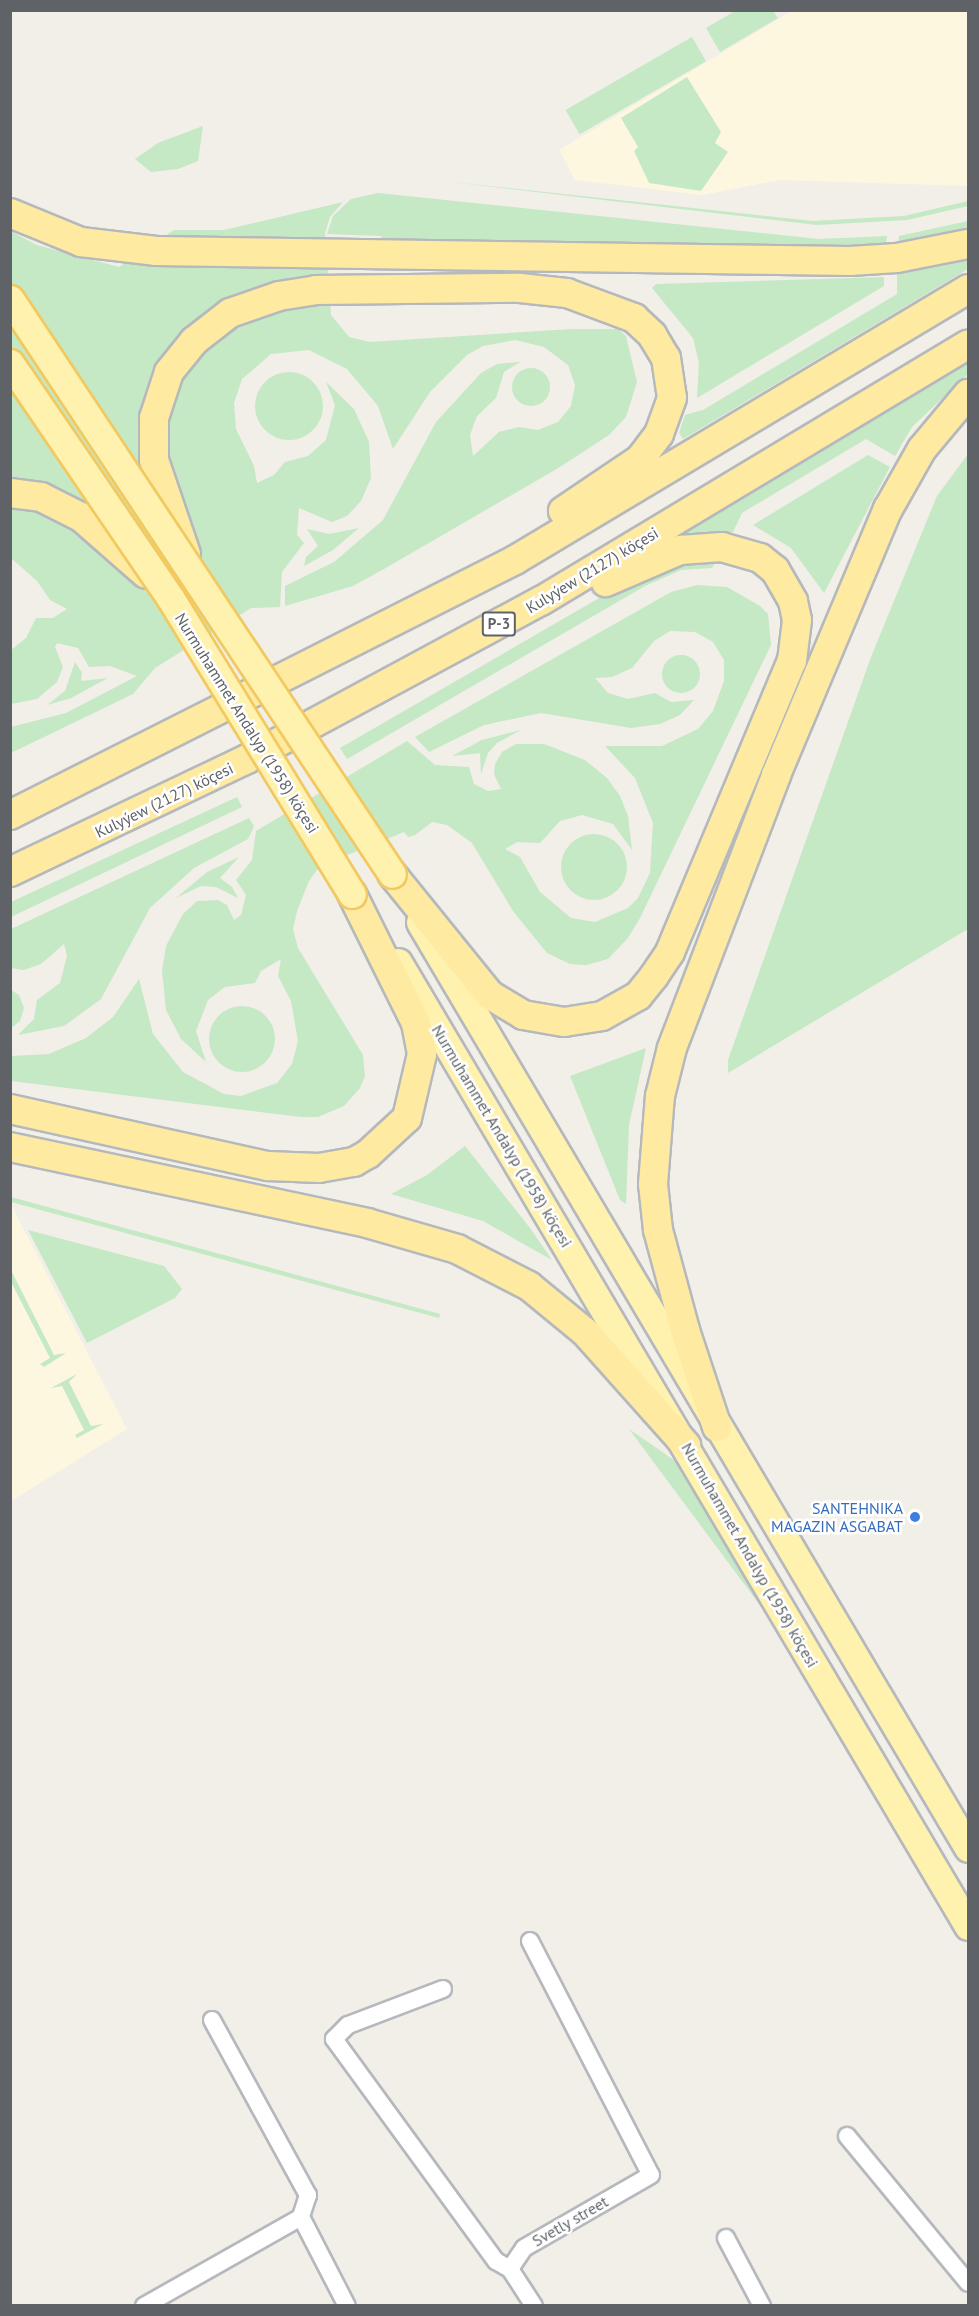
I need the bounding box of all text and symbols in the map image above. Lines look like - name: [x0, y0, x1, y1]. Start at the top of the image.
- street label: Kulyýew (2127) köçesi: [522, 523, 662, 617]
- street label: Nurmuhammet Andalyp (1958) köçesi: [171, 609, 323, 837]
- road number: P-3: [481, 612, 517, 636]
- street label: Kulyýew (2127) köçesi: [92, 758, 236, 842]
- street label: Nurmuhammet Andalyp (1958) köçesi: [428, 1021, 576, 1251]
- street label: Nurmuhammet Andalyp (1958) köçesi: [677, 1439, 823, 1671]
- place label: SANTEHNIKA MAGAZIN ASGABAT: [771, 1498, 903, 1536]
- marker: SANTEHNIKA MAGAZIN ASGABAT: [908, 1510, 922, 1524]
- street label: Svetly street: [528, 2191, 612, 2251]

